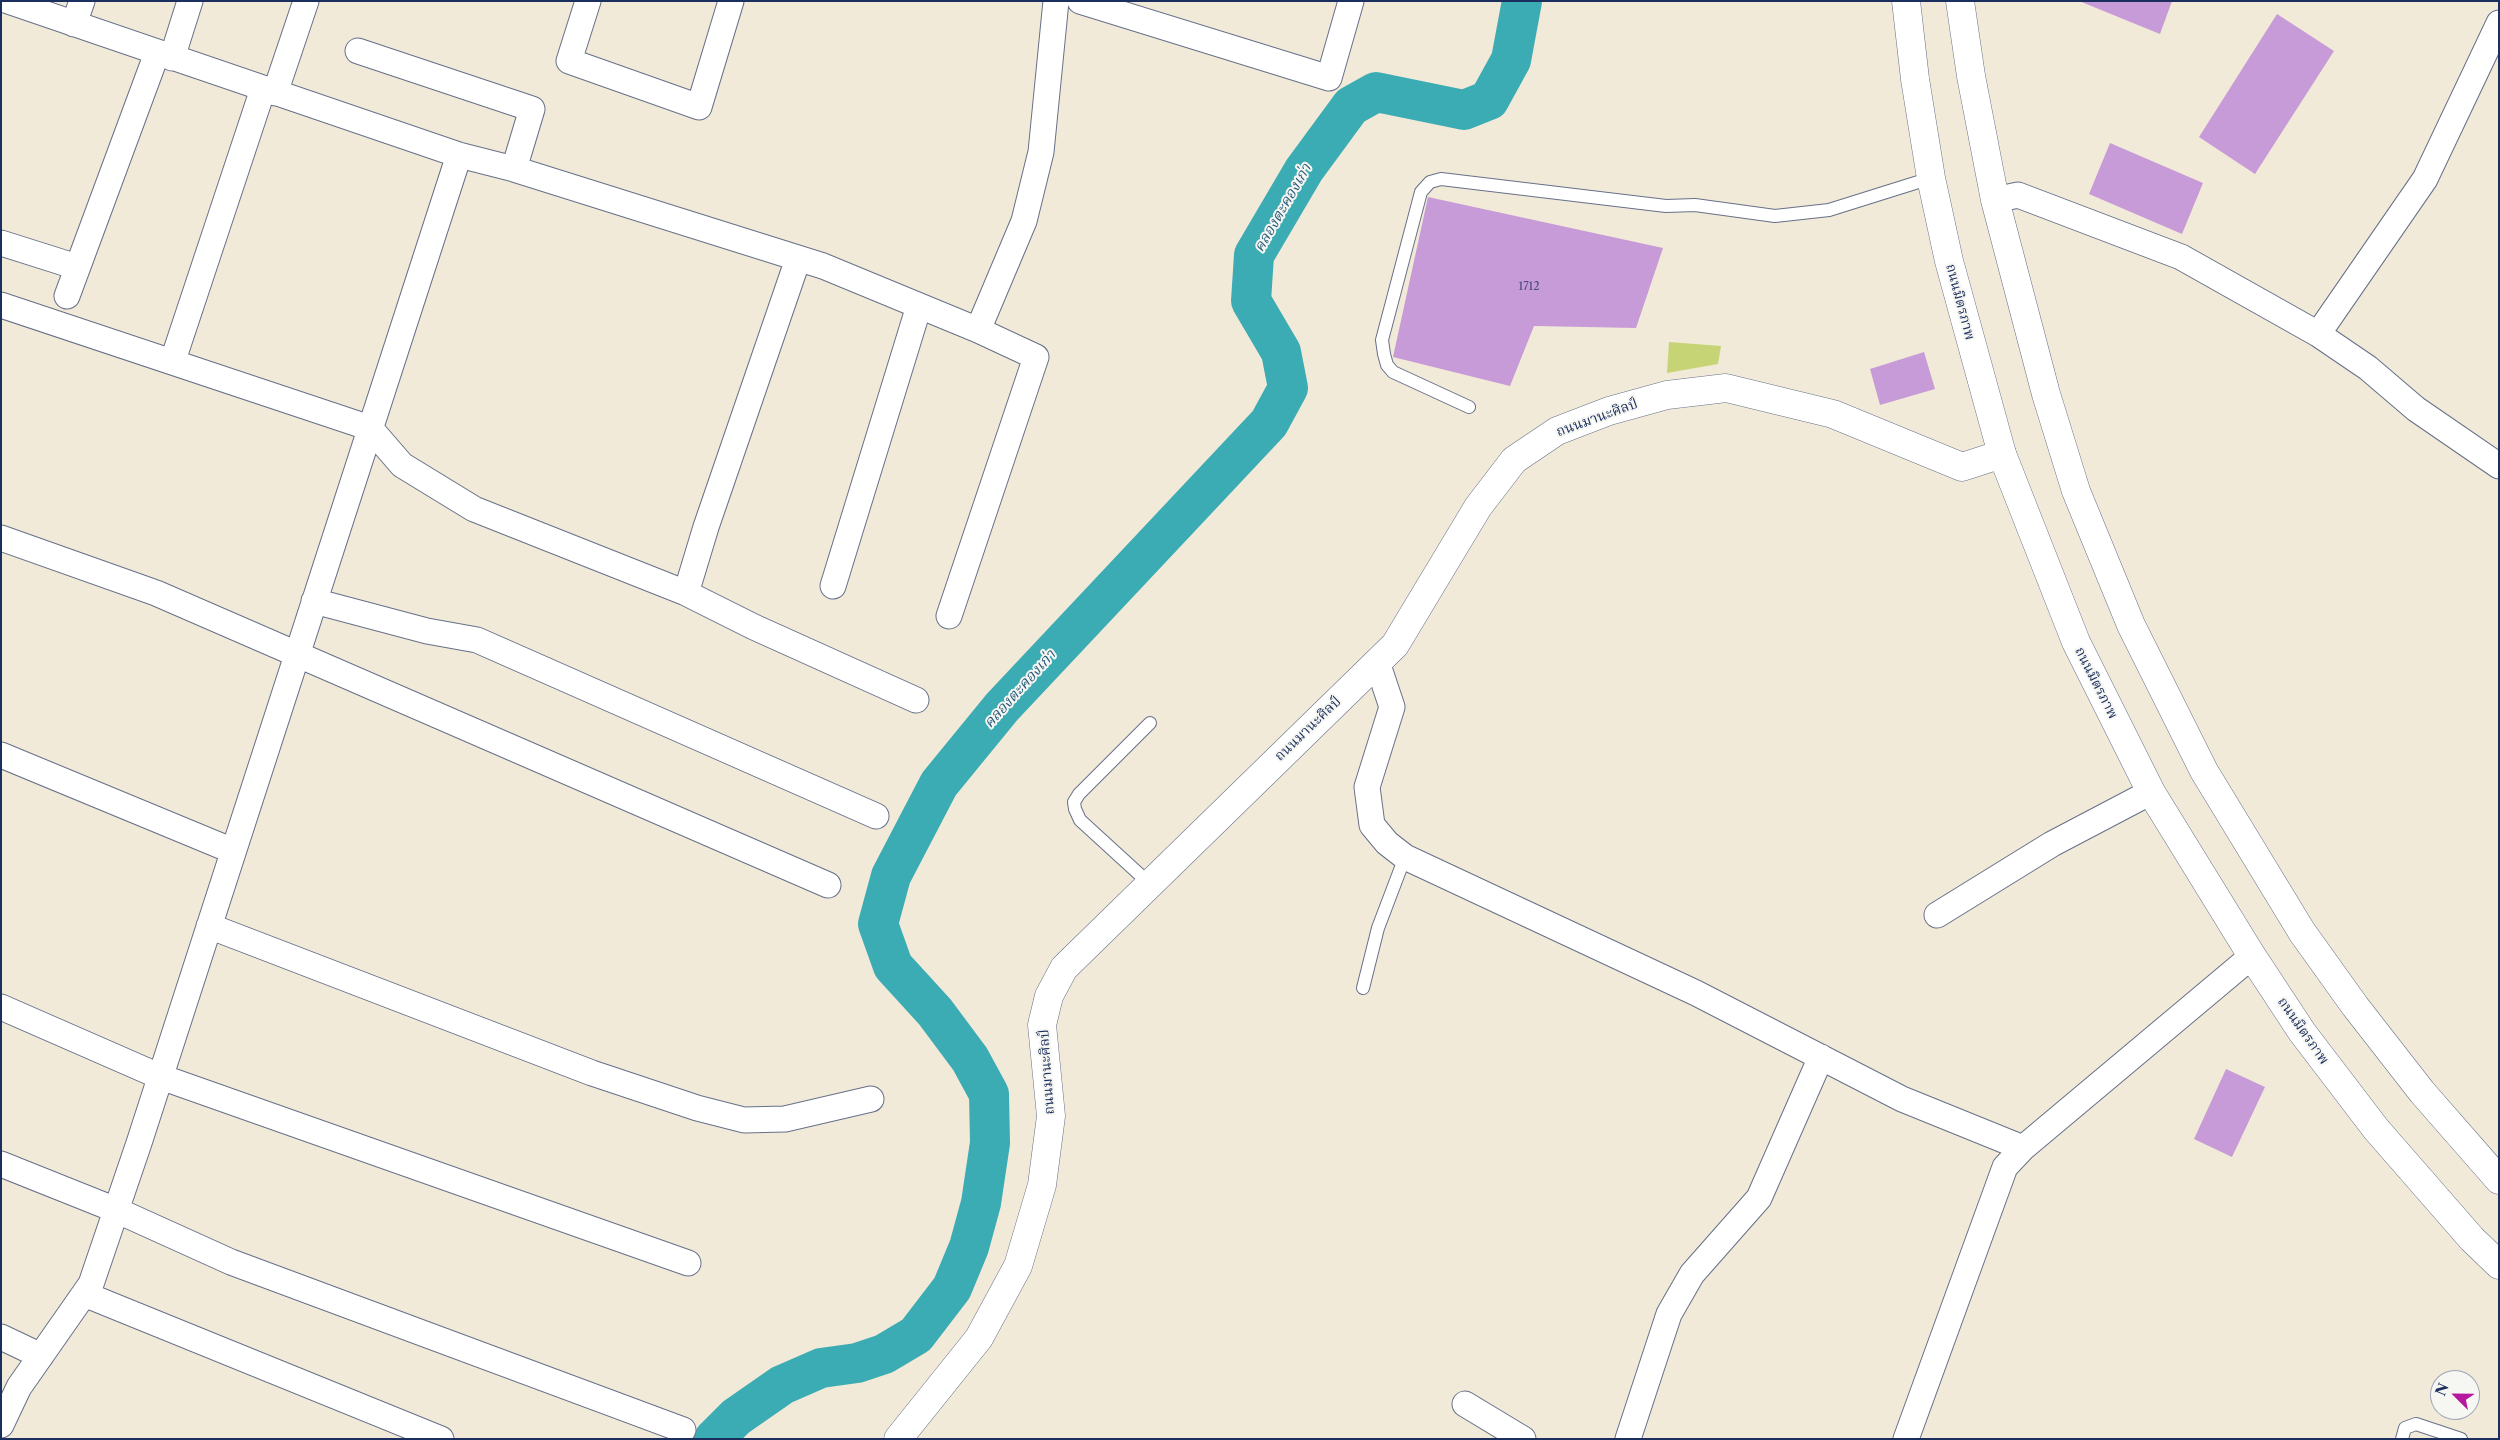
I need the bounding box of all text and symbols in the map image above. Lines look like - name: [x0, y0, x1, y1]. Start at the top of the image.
- water label: คลองตะคองเก่า: [1250, 161, 1316, 255]
- street label: ถนนมิตรภาพ: [1942, 262, 1978, 342]
- house number: 1712: [1519, 280, 1539, 294]
- street label: ถนนมานะศิลป์: [1554, 395, 1640, 441]
- street label: ถนนมิตรภาพ: [2071, 644, 2121, 722]
- water label: คลองตะคองเก่า: [980, 646, 1060, 732]
- street label: ถนนมานะศิลป์: [1271, 693, 1345, 765]
- street label: ถนนมิตรภาพ: [2274, 994, 2332, 1068]
- street label: ถนนมานะศิลป์: [1036, 1029, 1058, 1115]
- north arrow: [2430, 1370, 2480, 1420]
- text: N: [2431, 1380, 2453, 1399]

